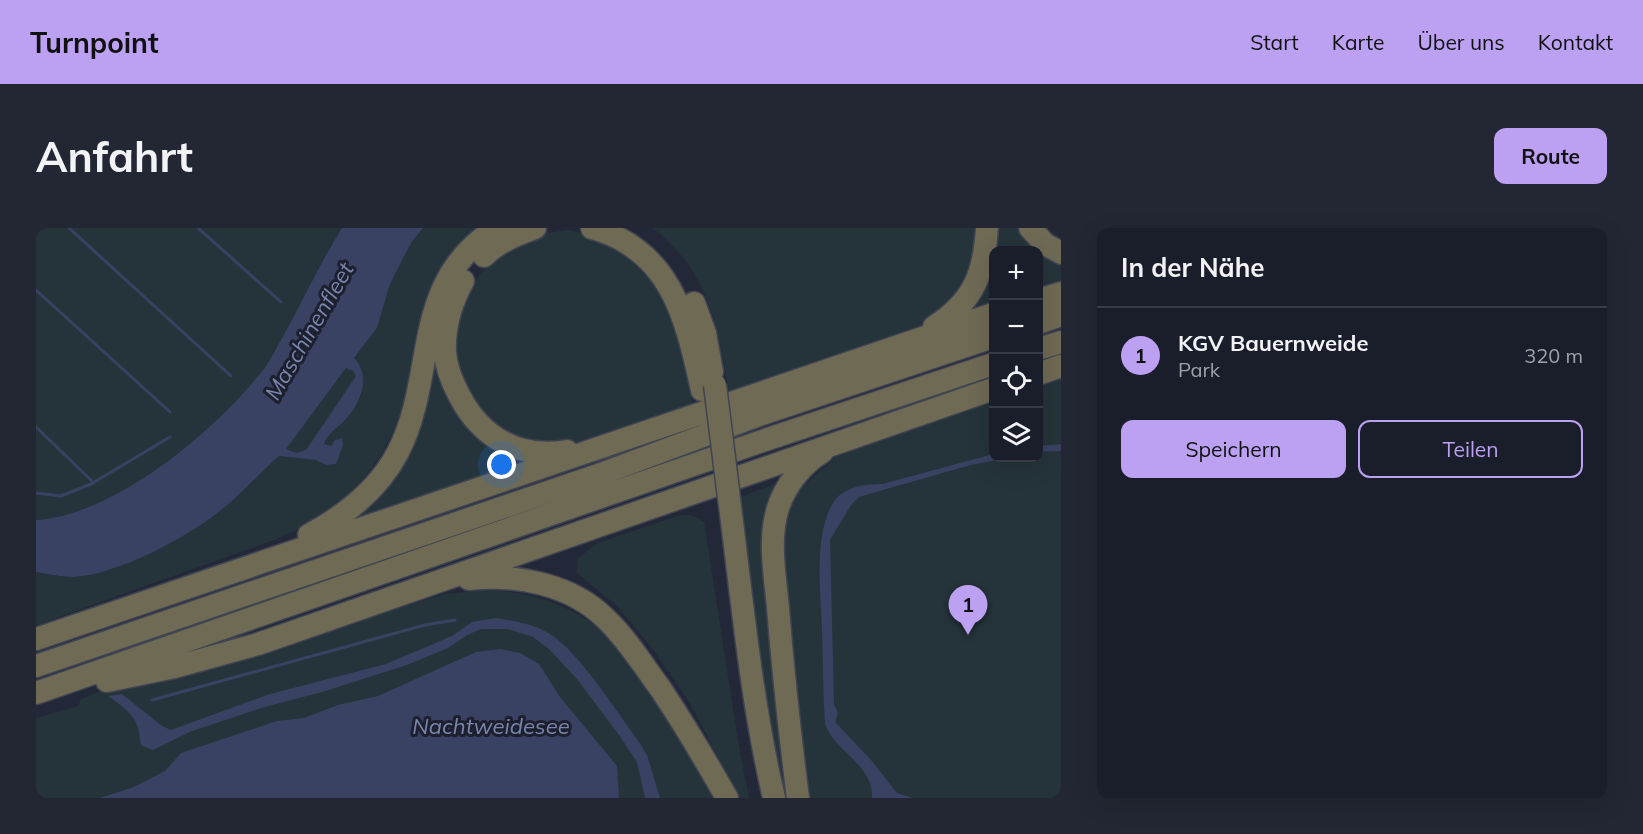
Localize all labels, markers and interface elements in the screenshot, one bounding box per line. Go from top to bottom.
text: Turnpoint [30,25,159,60]
text: Start [1250,29,1299,55]
text: Karte [1332,29,1384,55]
text: Über uns [1417,29,1505,55]
text: Kontakt [1538,29,1613,55]
button: Route [1494,128,1607,184]
text: Anfahrt [36,130,193,183]
map controls [989,246,1043,462]
button: + [989,246,1043,300]
text: In der Nähe [1121,251,1265,284]
water label: Maschinenfleet [258,256,360,405]
button: − [989,300,1043,354]
text: KGV Bauernweide [1178,329,1368,357]
text: 1 [1135,343,1147,368]
text: 320 m [1524,343,1583,368]
button: locate [989,354,1043,408]
text: Park [1178,357,1220,382]
button: layers [989,408,1043,462]
button: Speichern [1121,420,1346,478]
button: Teilen [1358,420,1583,478]
your location [487,450,516,479]
pin: 1 [948,586,988,635]
water label: Nachtweidesee [412,712,570,740]

